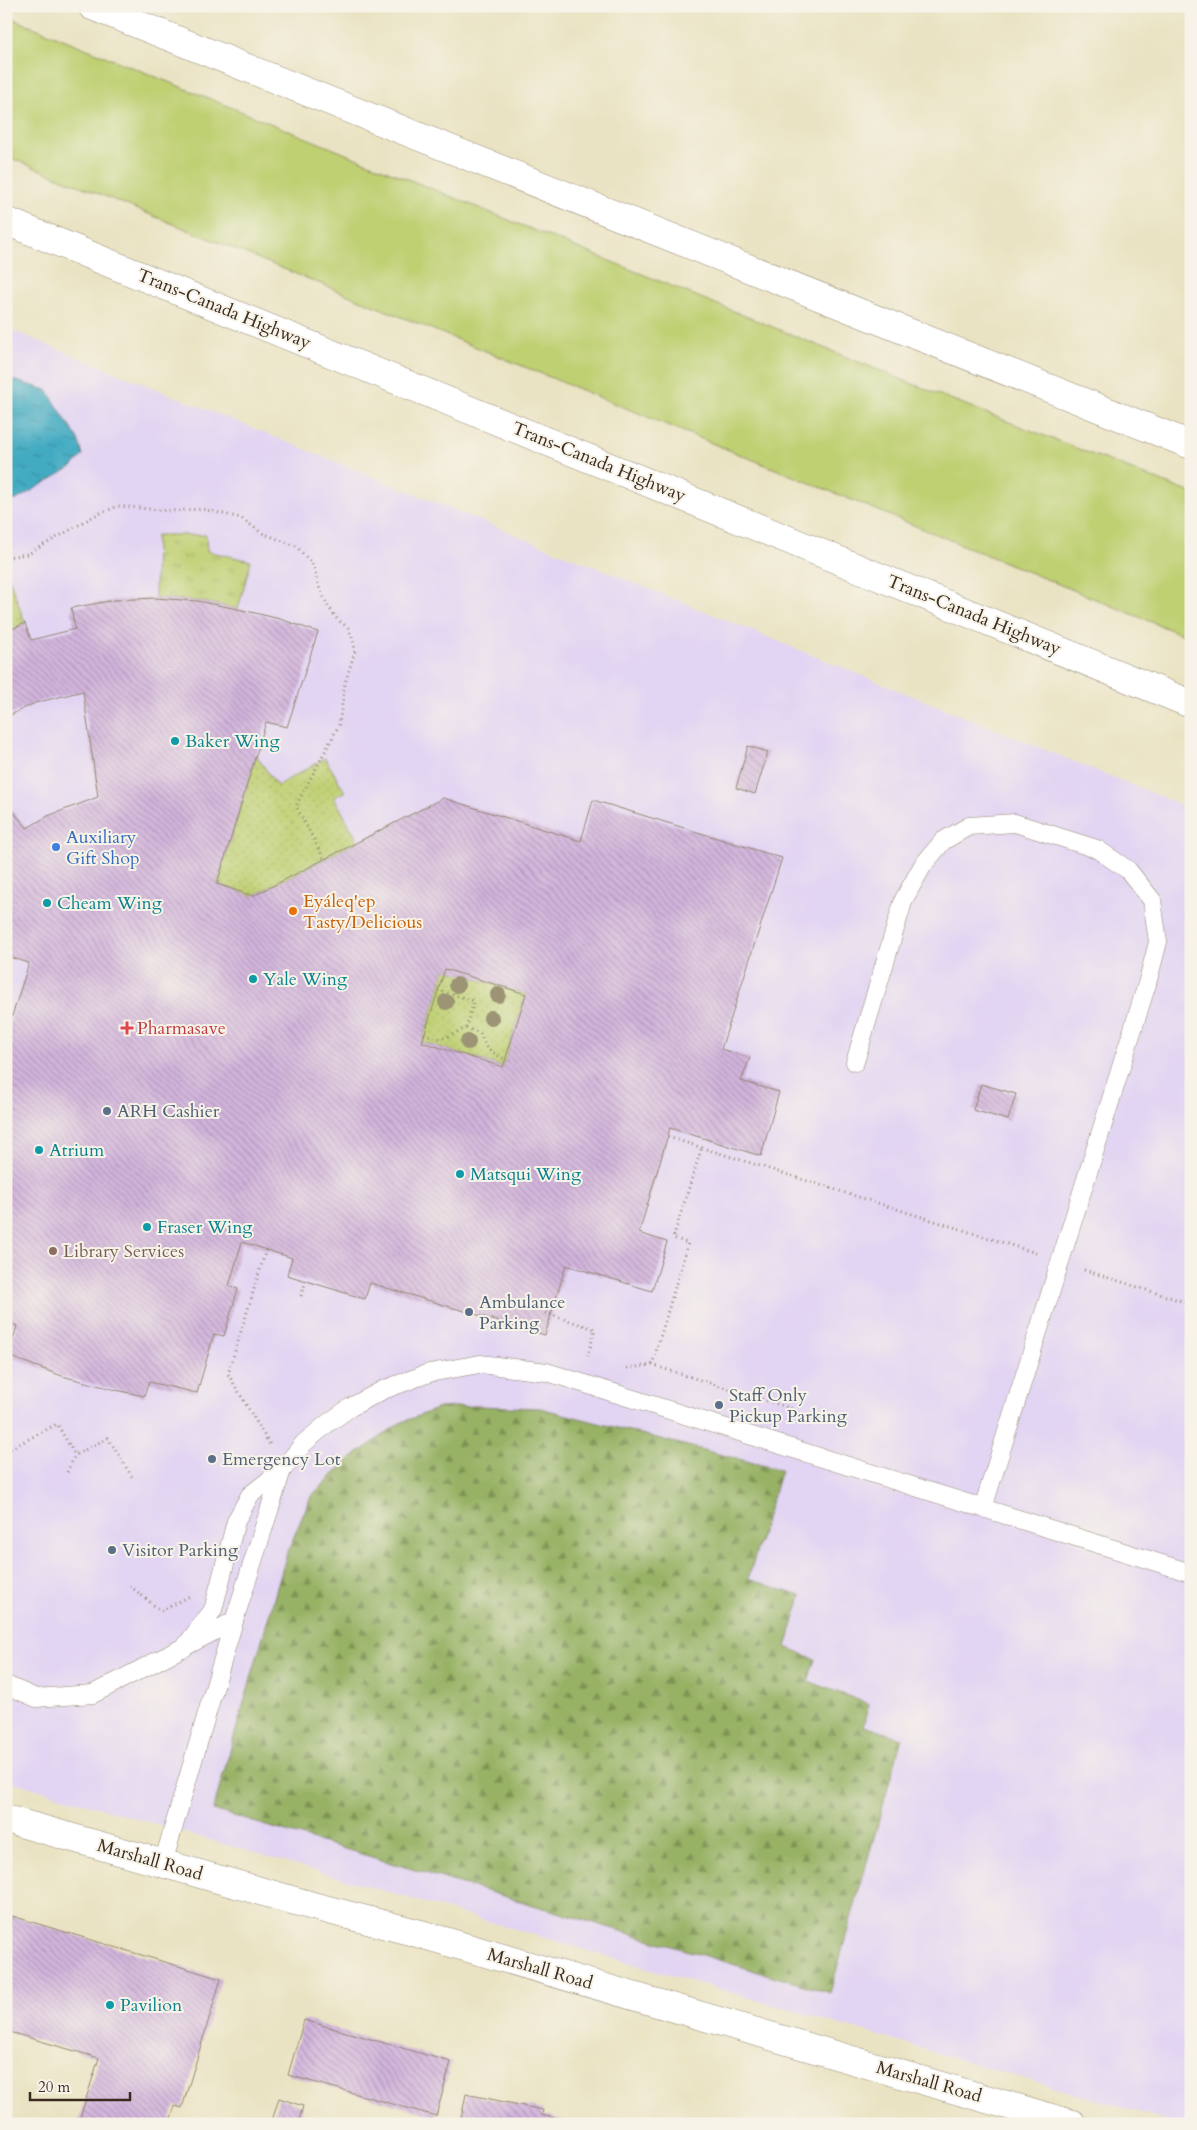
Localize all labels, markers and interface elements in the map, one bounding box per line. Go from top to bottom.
street label: Trans-Canada Highway [133,263,315,355]
street label: Trans-Canada Highway [508,416,690,508]
street label: Trans-Canada Highway [883,569,1065,661]
place label: Baker Wing [185,729,280,754]
marker: Baker Wing [169,735,181,747]
place label: Auxiliary Gift Shop [66,825,140,871]
marker: Auxiliary Gift Shop [50,841,62,853]
place label: Eyáleq'ep Tasty/Delicious [303,889,422,935]
place label: Cheam Wing [57,891,163,916]
marker: Cheam Wing [41,897,53,909]
marker: Eyáleq'ep Tasty/Delicious [287,905,299,917]
place label: Yale Wing [263,967,348,992]
marker: Yale Wing [247,973,259,985]
place label: Pharmasave [137,1016,226,1041]
marker: Pharmasave [121,1022,133,1034]
place label: ARH Cashier [117,1099,220,1124]
marker: ARH Cashier [101,1105,113,1117]
place label: Atrium [49,1138,105,1163]
marker: Atrium [33,1144,45,1156]
place label: Matsqui Wing [470,1162,582,1187]
marker: Matsqui Wing [454,1168,466,1180]
place label: Fraser Wing [157,1215,253,1240]
marker: Fraser Wing [141,1221,153,1233]
place label: Library Services [63,1239,184,1264]
marker: Library Services [47,1245,59,1257]
place label: Ambulance Parking [479,1290,566,1336]
marker: Ambulance Parking [463,1306,475,1318]
place label: Staff Only Pickup Parking [729,1383,848,1429]
marker: Staff Only Pickup Parking [713,1399,725,1411]
place label: Emergency Lot [222,1447,341,1472]
marker: Emergency Lot [206,1453,218,1465]
place label: Visitor Parking [122,1538,239,1563]
marker: Visitor Parking [106,1544,118,1556]
street label: Marshall Road [94,1833,206,1887]
street label: Marshall Road [484,1942,596,1996]
place label: Pavilion [120,1993,183,2018]
marker: Pavilion [104,1999,116,2011]
street label: Marshall Road [873,2055,985,2109]
scale bar [30,2070,130,2102]
text: 20 m [38,2077,70,2097]

